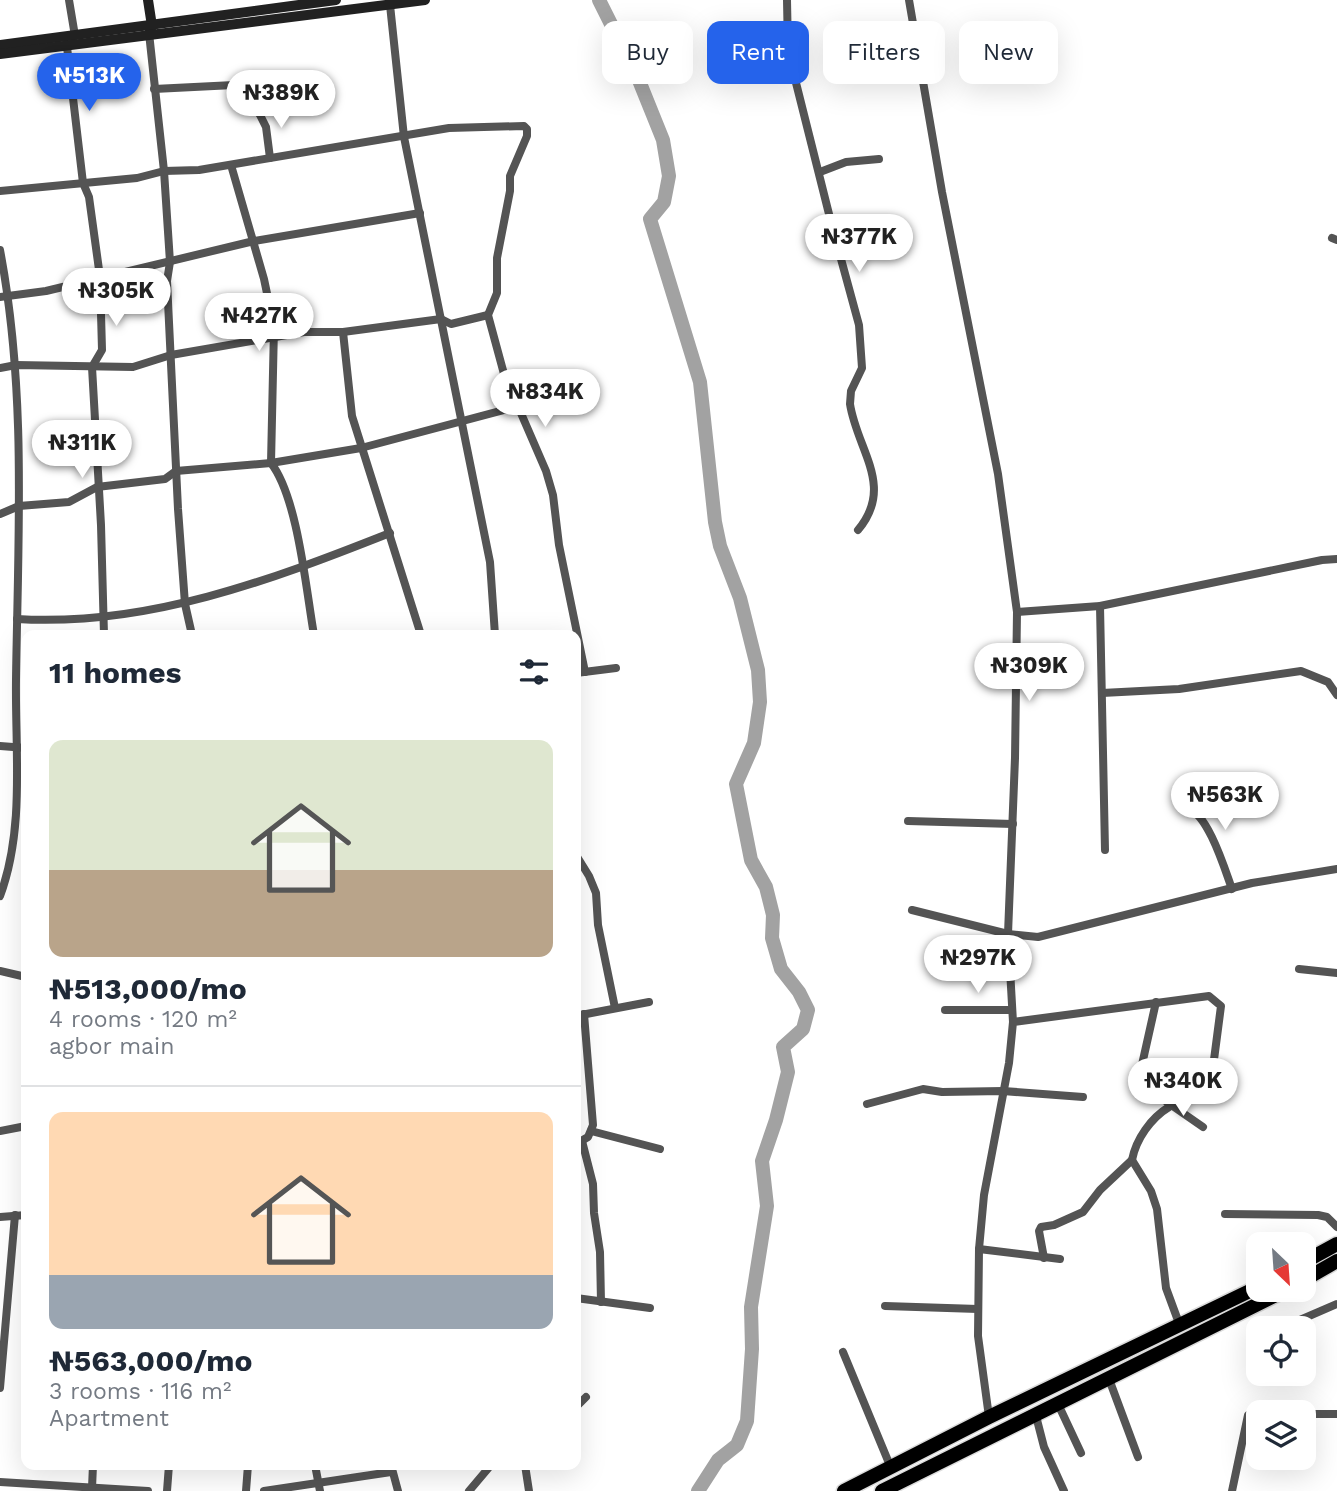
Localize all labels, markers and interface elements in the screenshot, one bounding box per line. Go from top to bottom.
chip: Buy [602,21,693,84]
chip: Rent [707,21,809,84]
chip: Filters [823,21,945,84]
chip: New [959,21,1058,84]
pin: ₦513K [40,54,138,113]
text: ₦513K [53,62,125,89]
pin: ₦389K [232,71,330,130]
text: ₦389K [242,79,320,106]
pin: ₦377K [810,215,908,274]
text: ₦377K [821,223,897,250]
pin: ₦305K [67,268,165,328]
text: ₦305K [78,277,154,304]
pin: ₦427K [210,294,308,353]
text: ₦427K [221,302,297,329]
pin: ₦834K [496,370,594,429]
text: ₦834K [506,378,584,405]
pin: ₦311K [33,420,131,480]
text: ₦311K [48,429,116,456]
pin: ₦309K [980,644,1078,703]
text: ₦309K [990,652,1068,679]
icon: filters [515,653,553,691]
text: 11 homes [49,655,182,690]
pin: ₦563K [1176,772,1274,832]
text: ₦563K [1187,781,1263,808]
icon: home [238,785,364,911]
pin: ₦297K [929,936,1027,995]
text: ₦297K [940,944,1016,971]
text: ₦513,000/mo [49,971,247,1006]
text: 4 rooms · 120 m² [49,1006,237,1033]
text: agbor main [49,1033,174,1060]
pin: ₦340K [1134,1058,1232,1118]
text: ₦340K [1144,1067,1222,1094]
icon: home [238,1157,364,1283]
north arrow [1246,1232,1316,1302]
map controls [1246,1232,1316,1470]
button: locate [1246,1316,1316,1386]
text: ₦563,000/mo [49,1343,252,1378]
text: 3 rooms · 116 m² [49,1378,231,1405]
button: layers [1246,1400,1316,1470]
text: Apartment [49,1405,169,1432]

